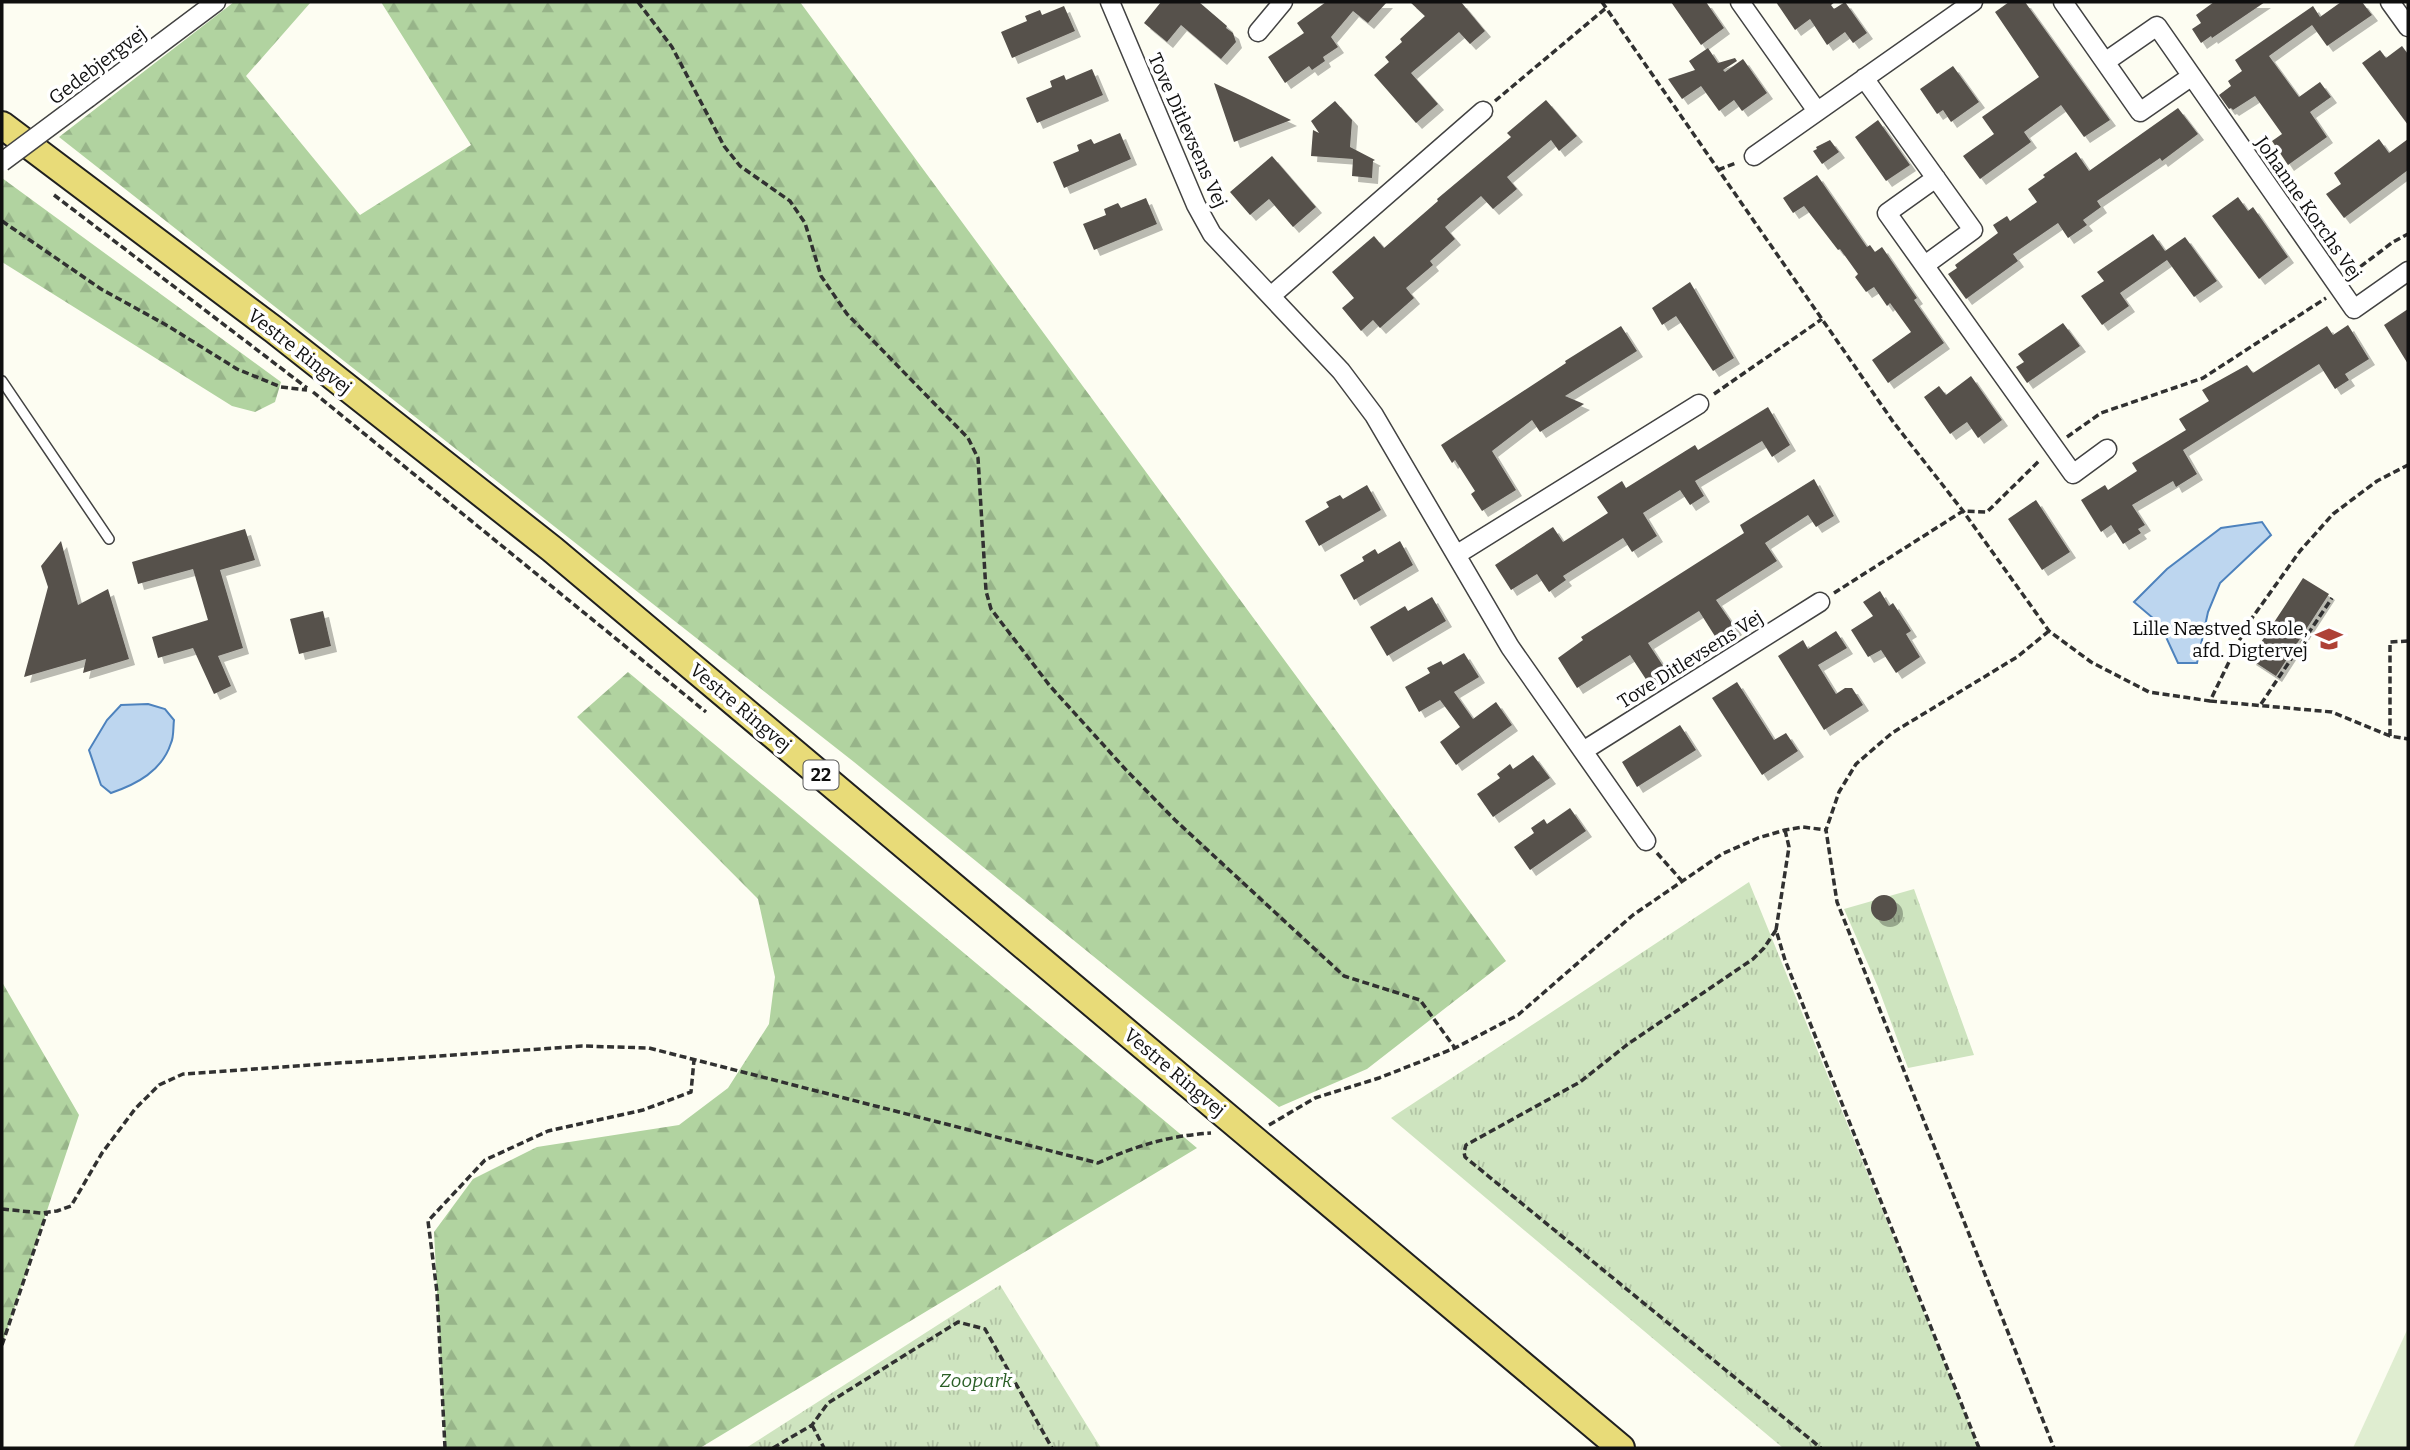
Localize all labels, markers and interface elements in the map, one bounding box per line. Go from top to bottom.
street label: Gedebjergvej [44,21,150,109]
street label: Tove Ditlevsens Vej [1143,49,1232,211]
street label: Johanne Korchs Vej [2250,131,2367,285]
street label: Vestre Ringvej [243,304,356,399]
street label: Tove Ditlevsens Vej [1613,605,1767,713]
place label: Lille Næstved Skole, afd. Digtervej [2132,617,2308,662]
school or university icon: Lille Næstved Skole, afd. Digtervej [2314,624,2344,654]
street label: Vestre Ringvej [685,658,796,757]
road number: 22 [804,760,838,790]
street label: Vestre Ringvej [1119,1023,1230,1122]
park label: Zoopark [940,1369,1013,1392]

